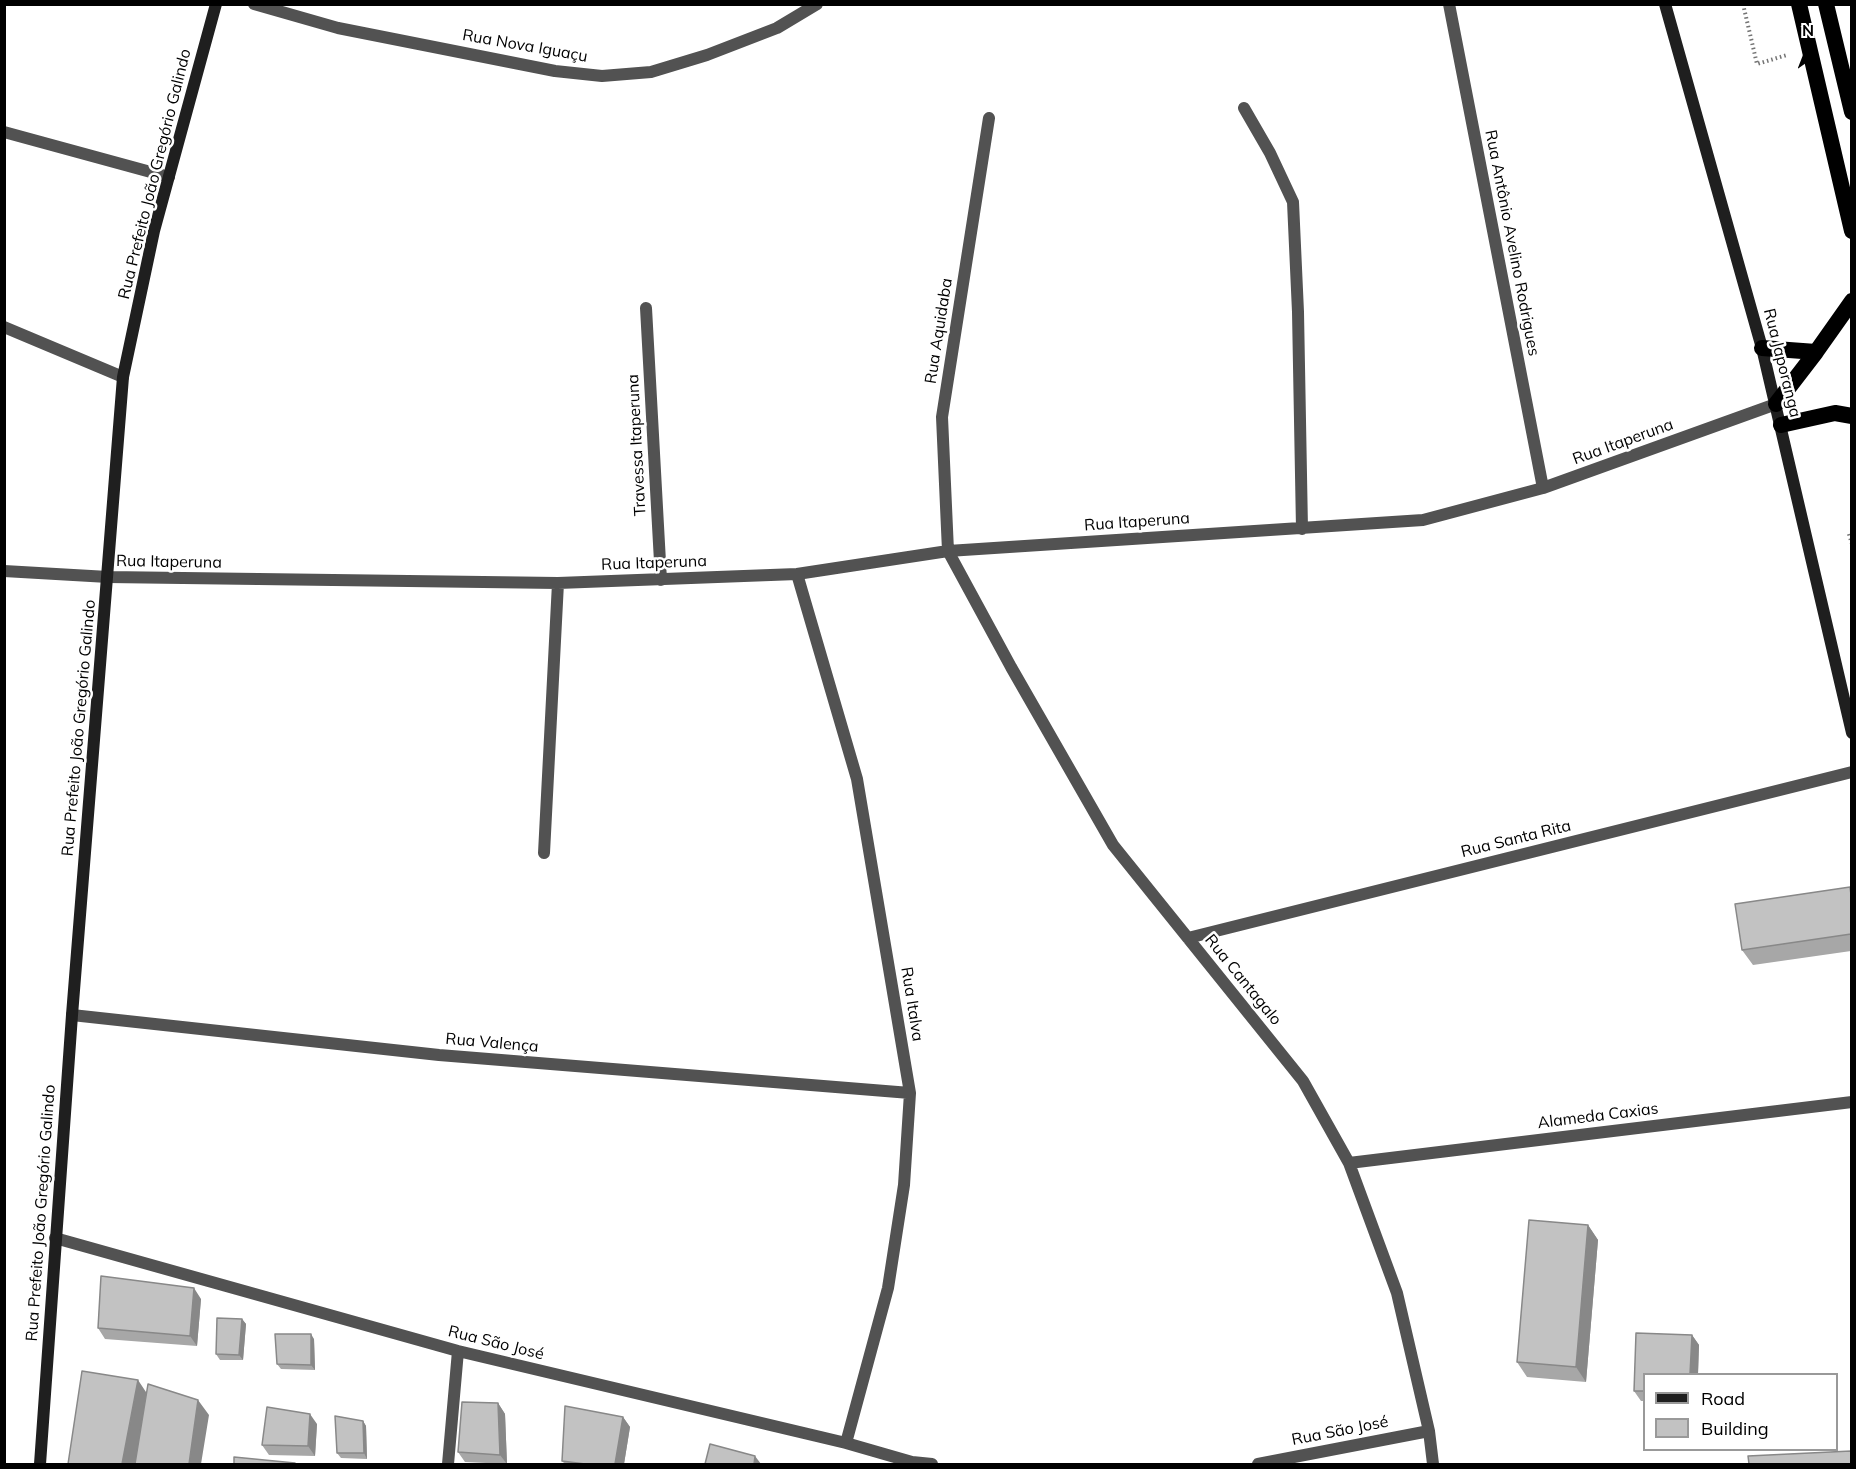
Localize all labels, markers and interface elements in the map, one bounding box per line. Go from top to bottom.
north arrow [1778,18,1838,78]
text: N [1802,20,1814,40]
street label: Rua Nova Iguaçu [461,26,589,66]
street label: Rua Prefeito João Gregório Galindo [115,47,195,301]
street label: Rua Antônio Avelino Rodrigues [1481,128,1543,358]
street label: Rua Aquidaba [921,277,957,385]
street label: Rua Japoranga [1759,307,1805,419]
street label: Travessa Itaperuna [624,374,650,516]
street label: Rua Itaperuna [1570,415,1676,469]
street label: Rua Itaperuna [1084,509,1190,535]
street label: Rua Itaperuna [116,551,222,573]
street label: Rua Itaperuna [601,552,707,574]
street label: Rua Prefeito João Gregório Galindo [58,599,100,857]
street label: Rua Santa Rita [1459,816,1573,862]
street label: Rua Cantagalo [1201,931,1285,1029]
street label: Rua Italva [897,965,927,1043]
street label: Rua Valença [445,1029,539,1057]
street label: Rua Prefeito João Gregório Galindo [22,1084,60,1342]
street label: Alameda Caxias [1537,1099,1659,1133]
street label: Rua São José [446,1322,546,1364]
legend [1643,1373,1838,1451]
text: Road [1701,1387,1745,1410]
street label: Rua São José [1290,1412,1390,1450]
text: Building [1701,1417,1769,1440]

